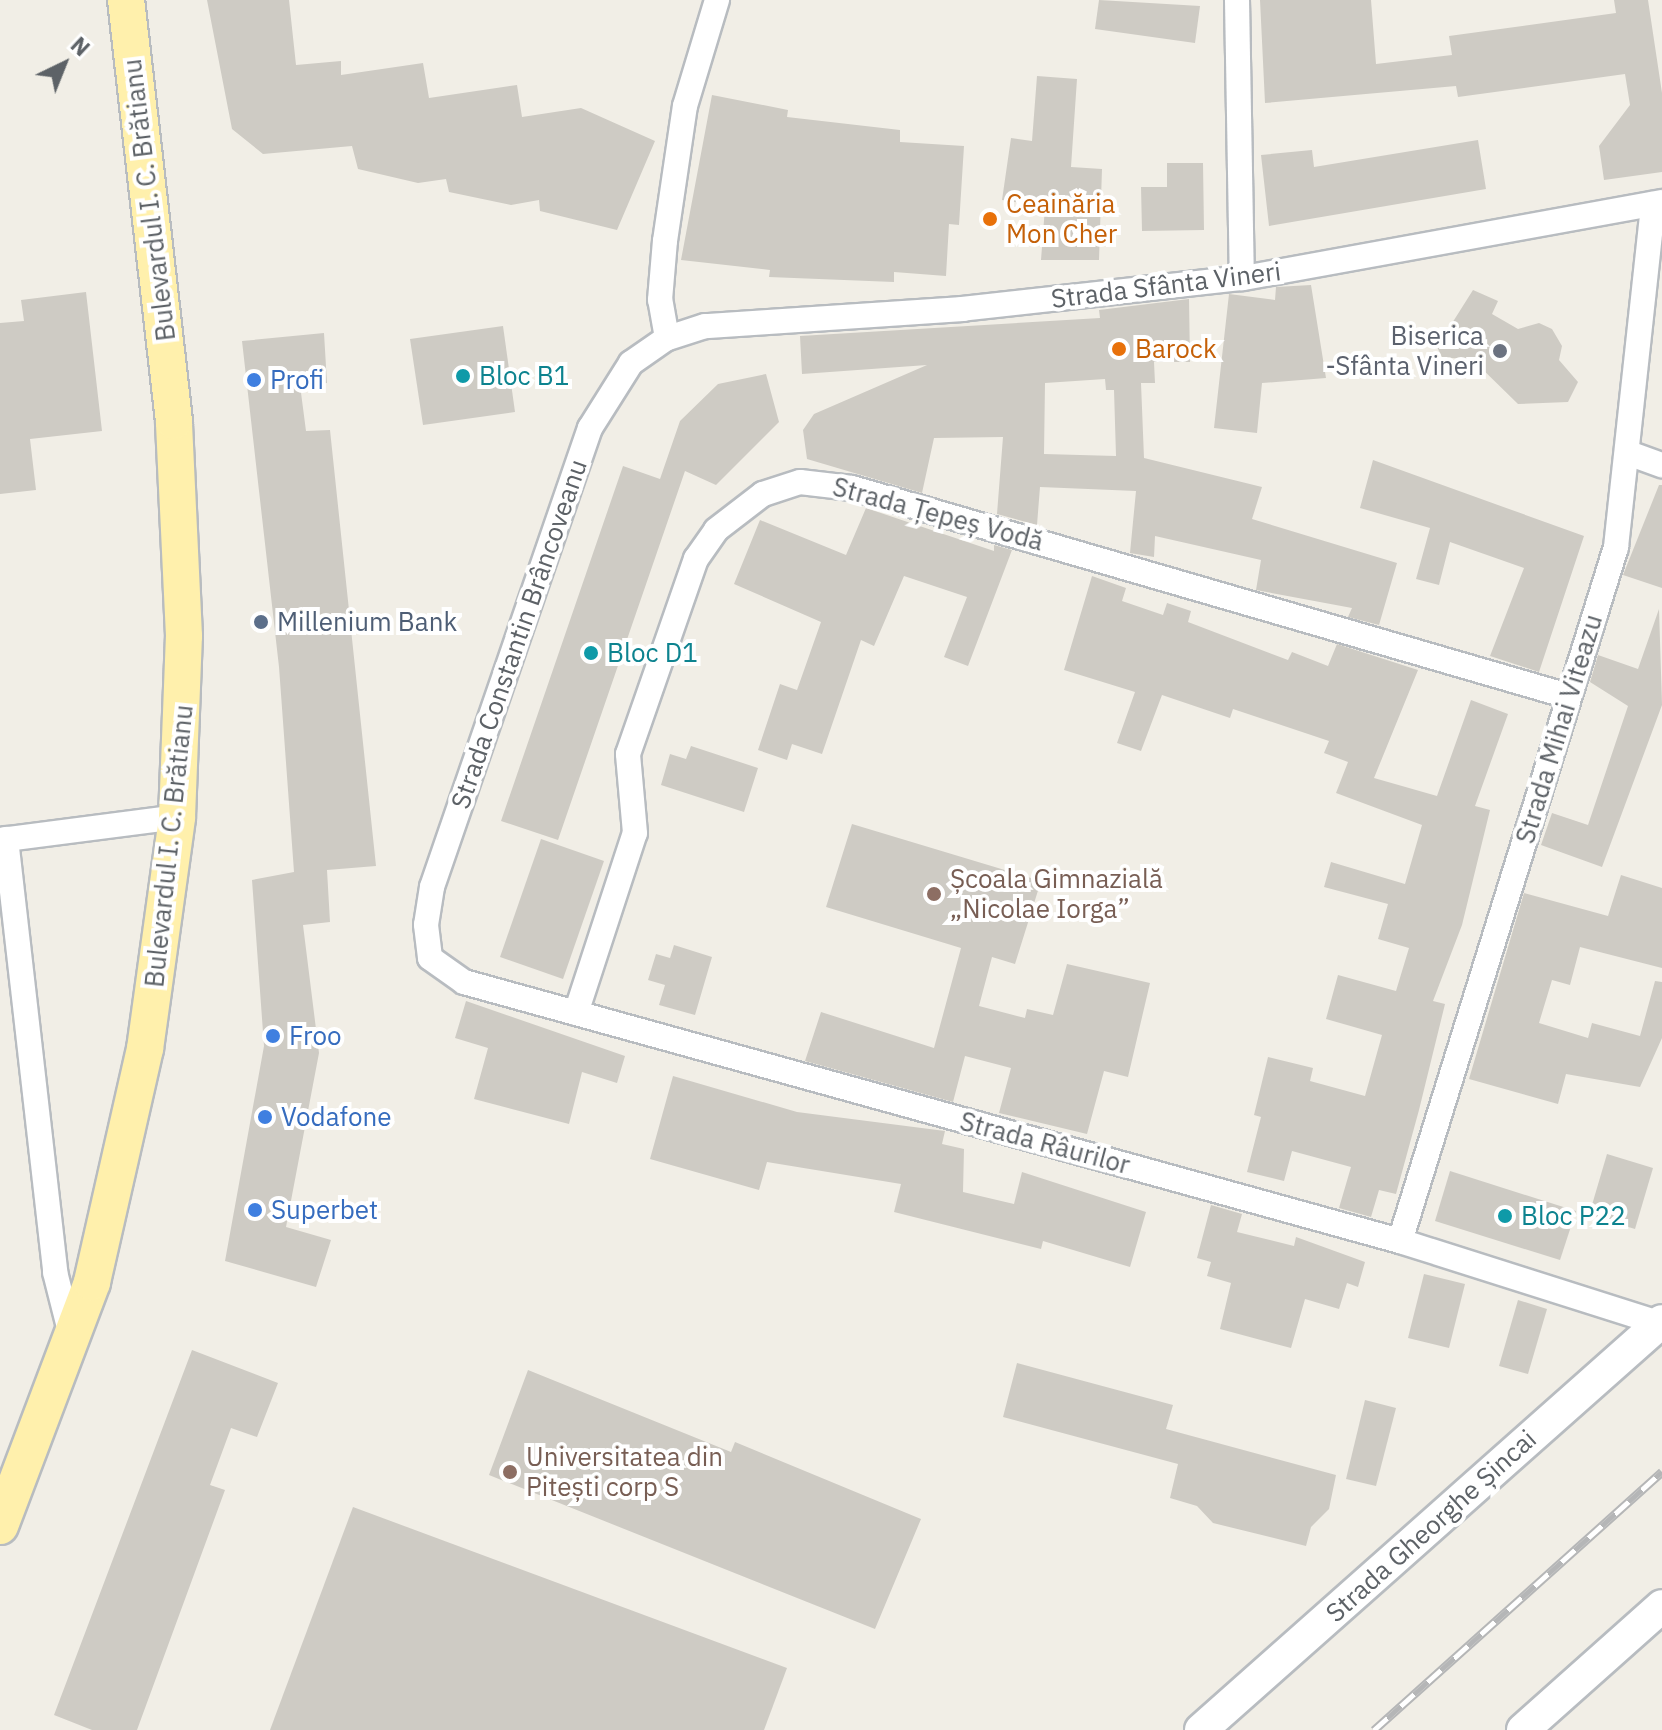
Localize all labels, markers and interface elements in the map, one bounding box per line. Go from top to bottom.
north arrow [24,24,104,104]
text: N [65,30,96,62]
street label: Bulevardul I. C. Brătianu [116,57,182,343]
place label: Ceainăria Mon Cher [1006,188,1117,250]
marker: Ceainăria Mon Cher [981,210,999,228]
street label: Strada Sfânta Vineri [1049,255,1283,315]
place label: Biserica -Sfânta Vineri [1325,320,1484,382]
place label: Barock [1135,333,1217,365]
marker: Barock [1110,340,1128,358]
marker: Biserica -Sfânta Vineri [1491,342,1509,360]
place label: Bloc B1 [479,360,569,392]
place label: Profi [270,364,324,396]
marker: Bloc B1 [454,367,472,385]
marker: Profi [245,371,263,389]
street label: Strada Constantin Brâncoveanu [444,455,594,813]
street label: Strada Țepeș Vodă [829,471,1047,557]
place label: Millenium Bank [277,606,457,638]
street label: Strada Mihai Viteazu [1509,611,1609,847]
marker: Millenium Bank [252,613,270,631]
place label: Bloc D1 [607,637,698,669]
marker: Bloc D1 [582,644,600,662]
street label: Bulevardul I. C. Brătianu [139,703,199,989]
place label: Școala Gimnazială „Nicolae Iorga” [950,863,1163,924]
marker: Școala Gimnazială „Nicolae Iorga” [925,885,943,903]
place label: Froo [289,1020,342,1052]
marker: Froo [264,1027,282,1045]
place label: Vodafone [281,1101,391,1133]
street label: Strada Râurilor [956,1105,1134,1181]
marker: Vodafone [256,1108,274,1126]
place label: Superbet [271,1194,378,1226]
place label: Bloc P22 [1521,1200,1626,1232]
marker: Superbet [246,1201,264,1219]
marker: Bloc P22 [1496,1207,1514,1225]
street label: Strada Gheorghe Șincai [1319,1423,1543,1629]
place label: Universitatea din Pitești corp S [526,1441,723,1502]
marker: Universitatea din Pitești corp S [501,1463,519,1481]

